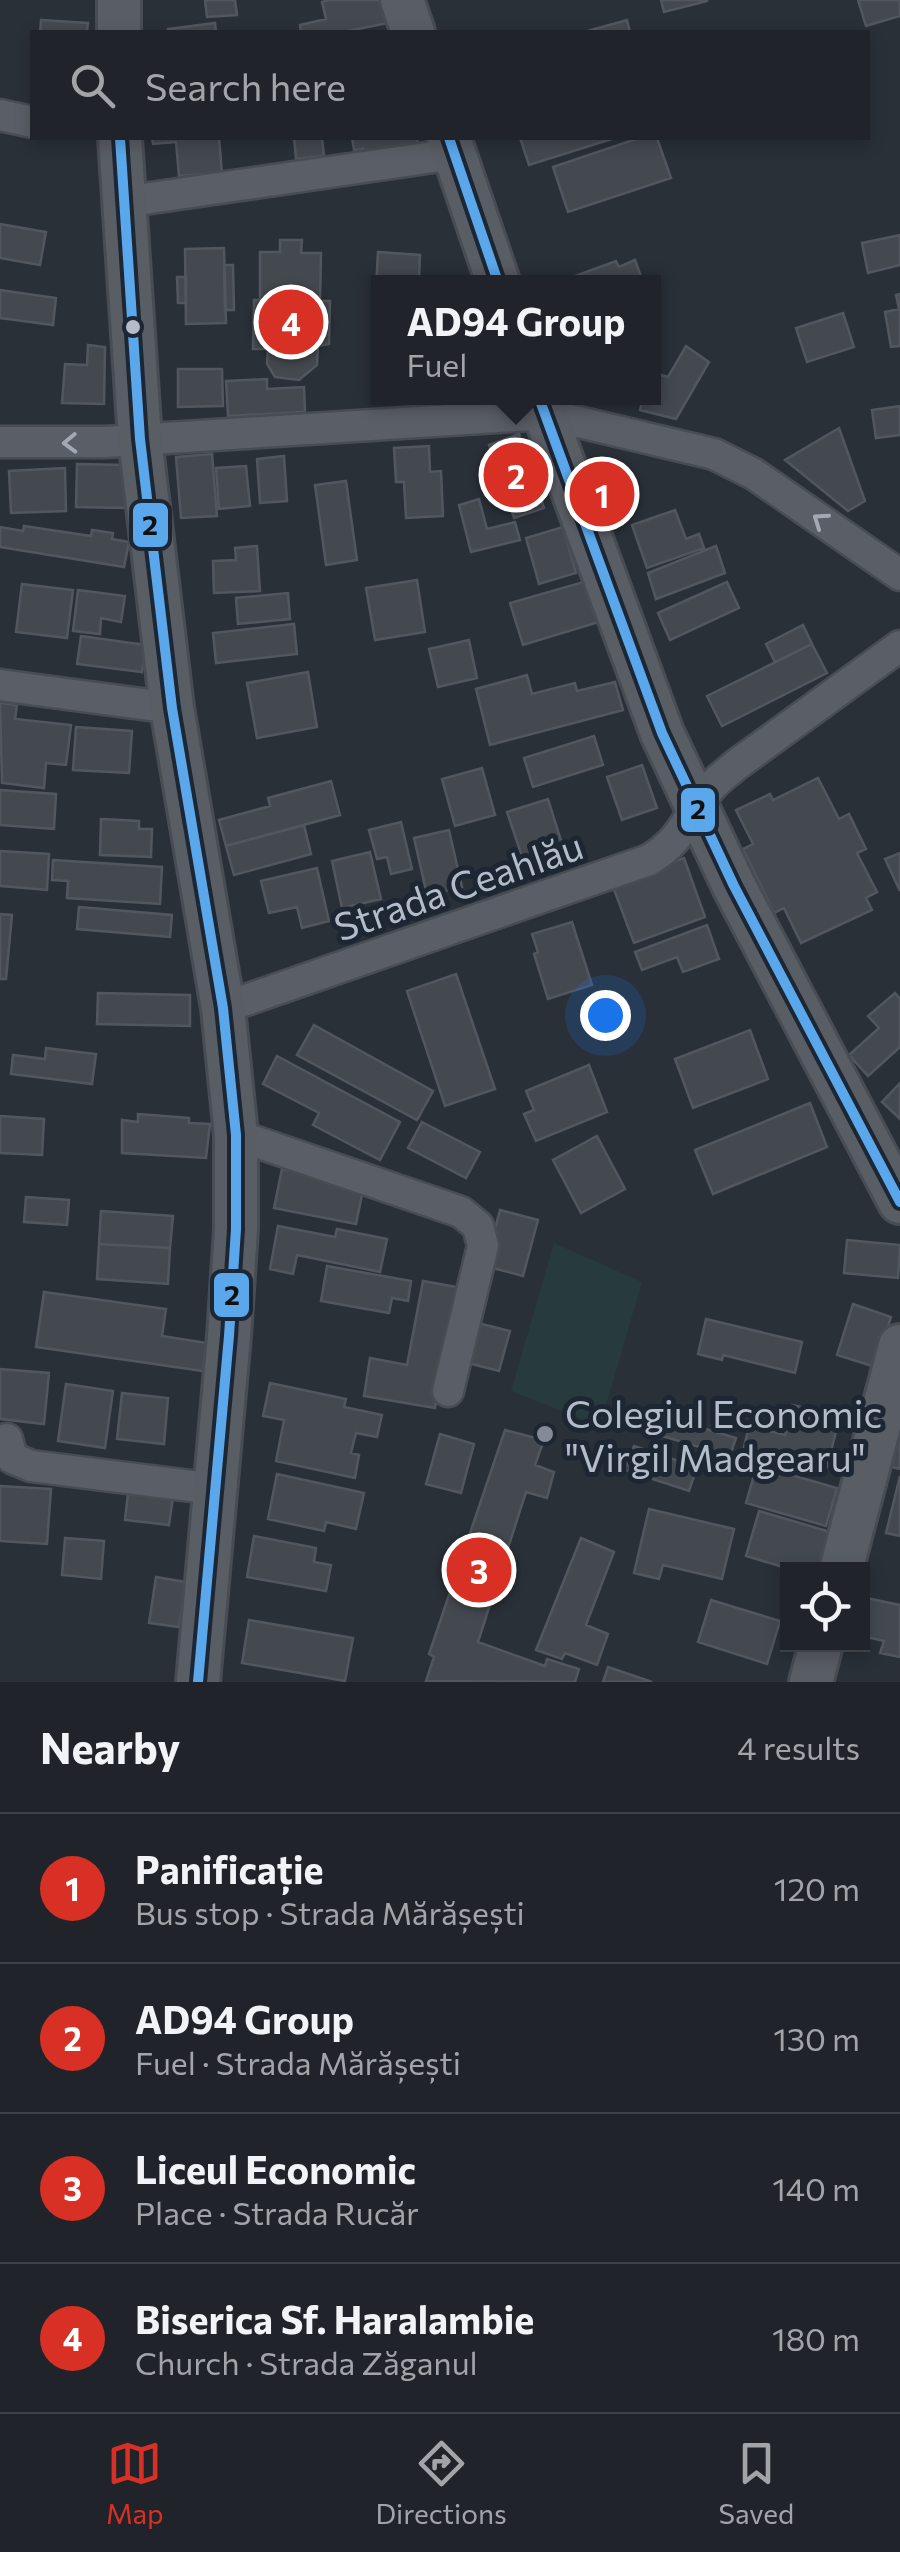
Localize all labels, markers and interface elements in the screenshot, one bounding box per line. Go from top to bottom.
search box [30,30,870,140]
icon: search [65,58,120,113]
text: Search here [145,62,346,109]
popup [371,275,661,405]
pin: 4 [258,284,324,360]
text: AD94 Group [407,297,625,344]
unlabelled marker [123,317,143,337]
text: Fuel [407,344,467,384]
one-way arrow [62,432,78,453]
pin: 2 [484,438,548,512]
pin: 1 [570,456,634,532]
line badge: 2 [131,501,170,549]
text: 2 [142,507,158,541]
one-way arrow [813,514,831,532]
line badge: 2 [679,786,717,834]
text: 2 [690,791,706,825]
street label: Strada Ceahlău [328,821,588,949]
your location [580,990,631,1041]
line badge: 2 [212,1271,251,1319]
text: 2 [224,1277,240,1311]
place label: Colegiul Economic "Virgil Madgearu" [565,1389,882,1480]
marker: Colegiul Economic "Virgil Madgearu" [534,1423,556,1445]
pin: 3 [446,1532,512,1608]
map controls [780,1562,870,1652]
button: locate [780,1562,870,1652]
text: Nearby [40,1721,180,1773]
text: 4 results [737,1727,860,1767]
text: Panificație [135,1845,323,1892]
text: 1 [65,1868,80,1908]
text: 120 m [774,1868,860,1908]
text: Bus stop · Strada Mărășești [135,1892,525,1932]
text: AD94 Group [135,1995,354,2042]
text: 2 [63,2018,82,2058]
text: 130 m [773,2018,860,2058]
text: Fuel · Strada Mărășești [135,2042,461,2082]
text: Liceul Economic [135,2145,416,2192]
text: 3 [63,2168,82,2208]
text: 140 m [772,2168,860,2208]
text: Place · Strada Rucăr [135,2192,419,2232]
text: Biserica Sf. Haralambie [135,2295,534,2342]
text: 4 [63,2318,82,2358]
text: 180 m [772,2318,860,2358]
text: Church · Strada Zăganul [135,2342,478,2382]
tab: Map [106,2436,164,2530]
tab: Directions [375,2436,507,2530]
tab: Saved [719,2436,794,2530]

